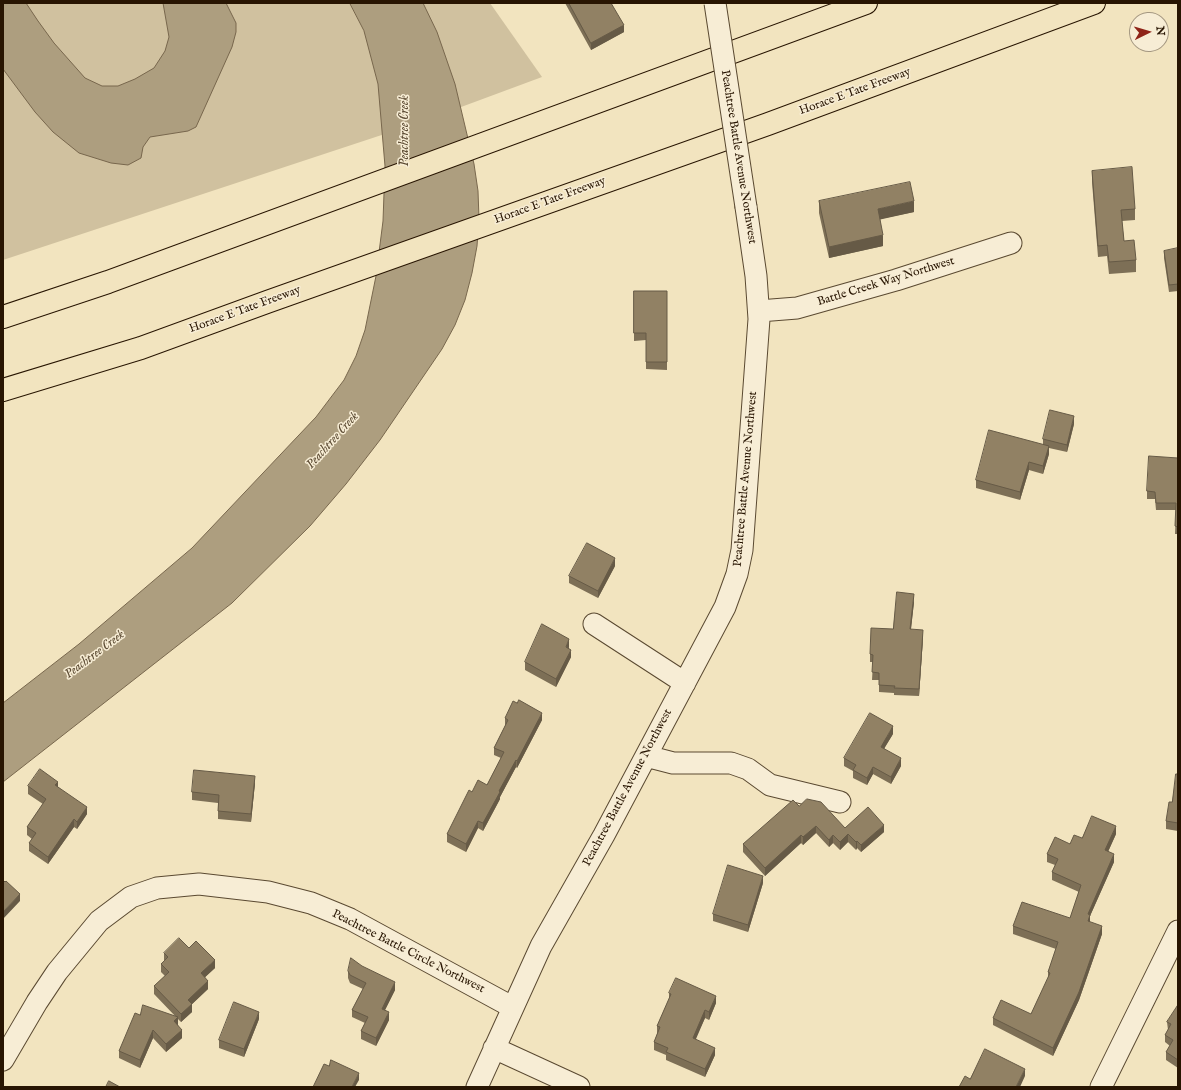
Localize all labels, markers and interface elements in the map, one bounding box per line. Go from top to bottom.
north arrow [1129,12,1169,52]
text: N [1153,26,1167,36]
street label: Horace E Tate Freeway [797,65,913,119]
street label: Peachtree Battle Avenue Northwest [717,69,759,245]
water label: Peachtree Creek [397,95,413,167]
street label: Horace E Tate Freeway [492,174,608,228]
street label: Battle Creek Way Northwest [816,254,956,310]
street label: Horace E Tate Freeway [187,283,303,337]
street label: Peachtree Battle Avenue Northwest [731,391,761,567]
water label: Peachtree Creek [303,409,363,473]
water label: Peachtree Creek [62,627,128,683]
street label: Peachtree Battle Avenue Northwest [580,707,676,869]
street label: Peachtree Battle Circle Northwest [329,907,487,997]

